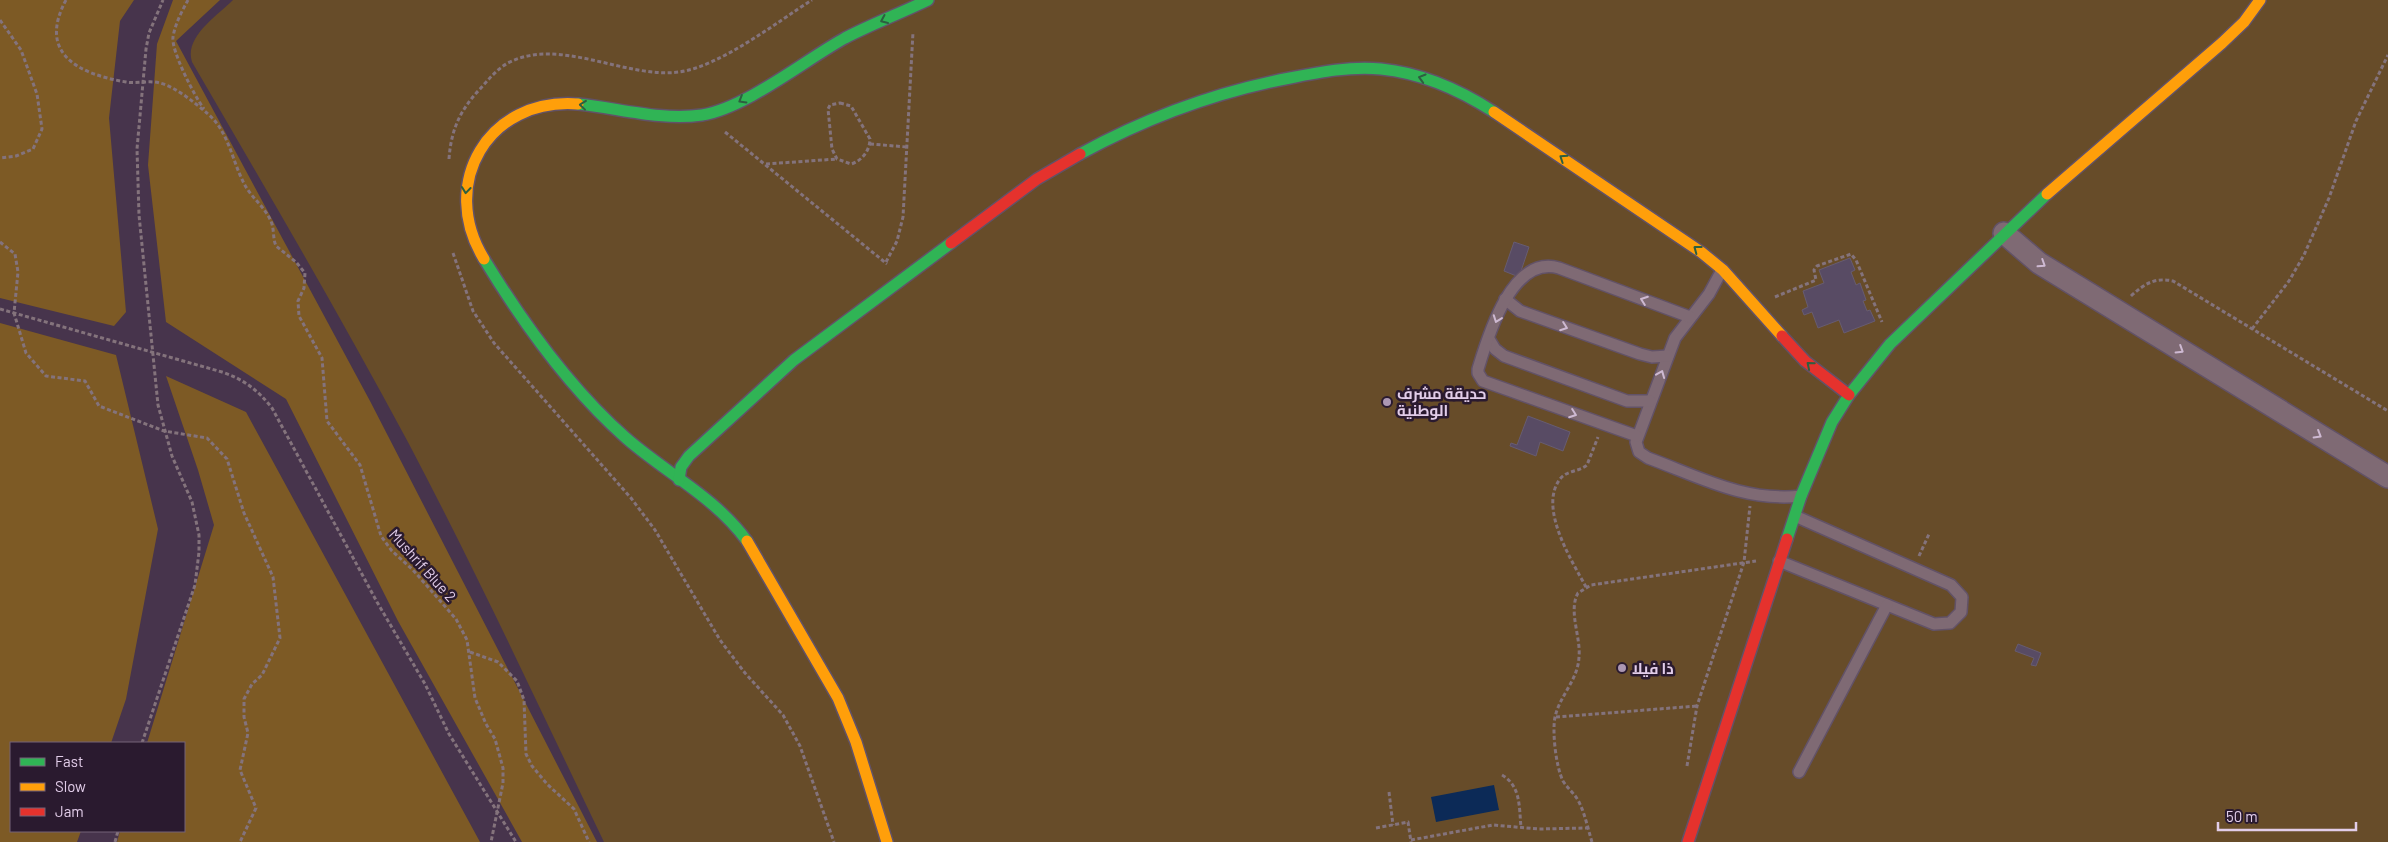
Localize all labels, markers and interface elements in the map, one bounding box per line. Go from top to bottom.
one-way arrow [880,13,889,24]
one-way arrow [1419,73,1427,83]
one-way arrow [739,93,748,103]
one-way arrow [579,100,587,111]
one-way arrow [1559,155,1569,164]
one-way arrow [461,186,472,194]
one-way arrow [1694,247,1703,255]
one-way arrow [2036,258,2045,268]
one-way arrow [1641,296,1649,306]
one-way arrow [1493,314,1503,323]
one-way arrow [1559,321,1568,331]
one-way arrow [2174,344,2183,353]
one-way arrow [1807,363,1816,371]
one-way arrow [1655,371,1665,379]
place label: حديقة مشرف الوطنية [1397,384,1486,420]
marker: حديقة مشرف الوطنية [1381,396,1393,408]
one-way arrow [1568,408,1576,418]
one-way arrow [2313,429,2322,439]
street label: Mushrif Blue 2 [386,525,460,605]
place label: ذا فيلا [1632,659,1674,677]
marker: ذا فيلا [1616,662,1628,674]
legend [10,742,185,832]
text: Fast [55,752,83,770]
text: Slow [55,777,86,795]
scale bar [2218,800,2356,832]
text: Jam [55,802,84,820]
text: 50 m [2226,807,2258,825]

